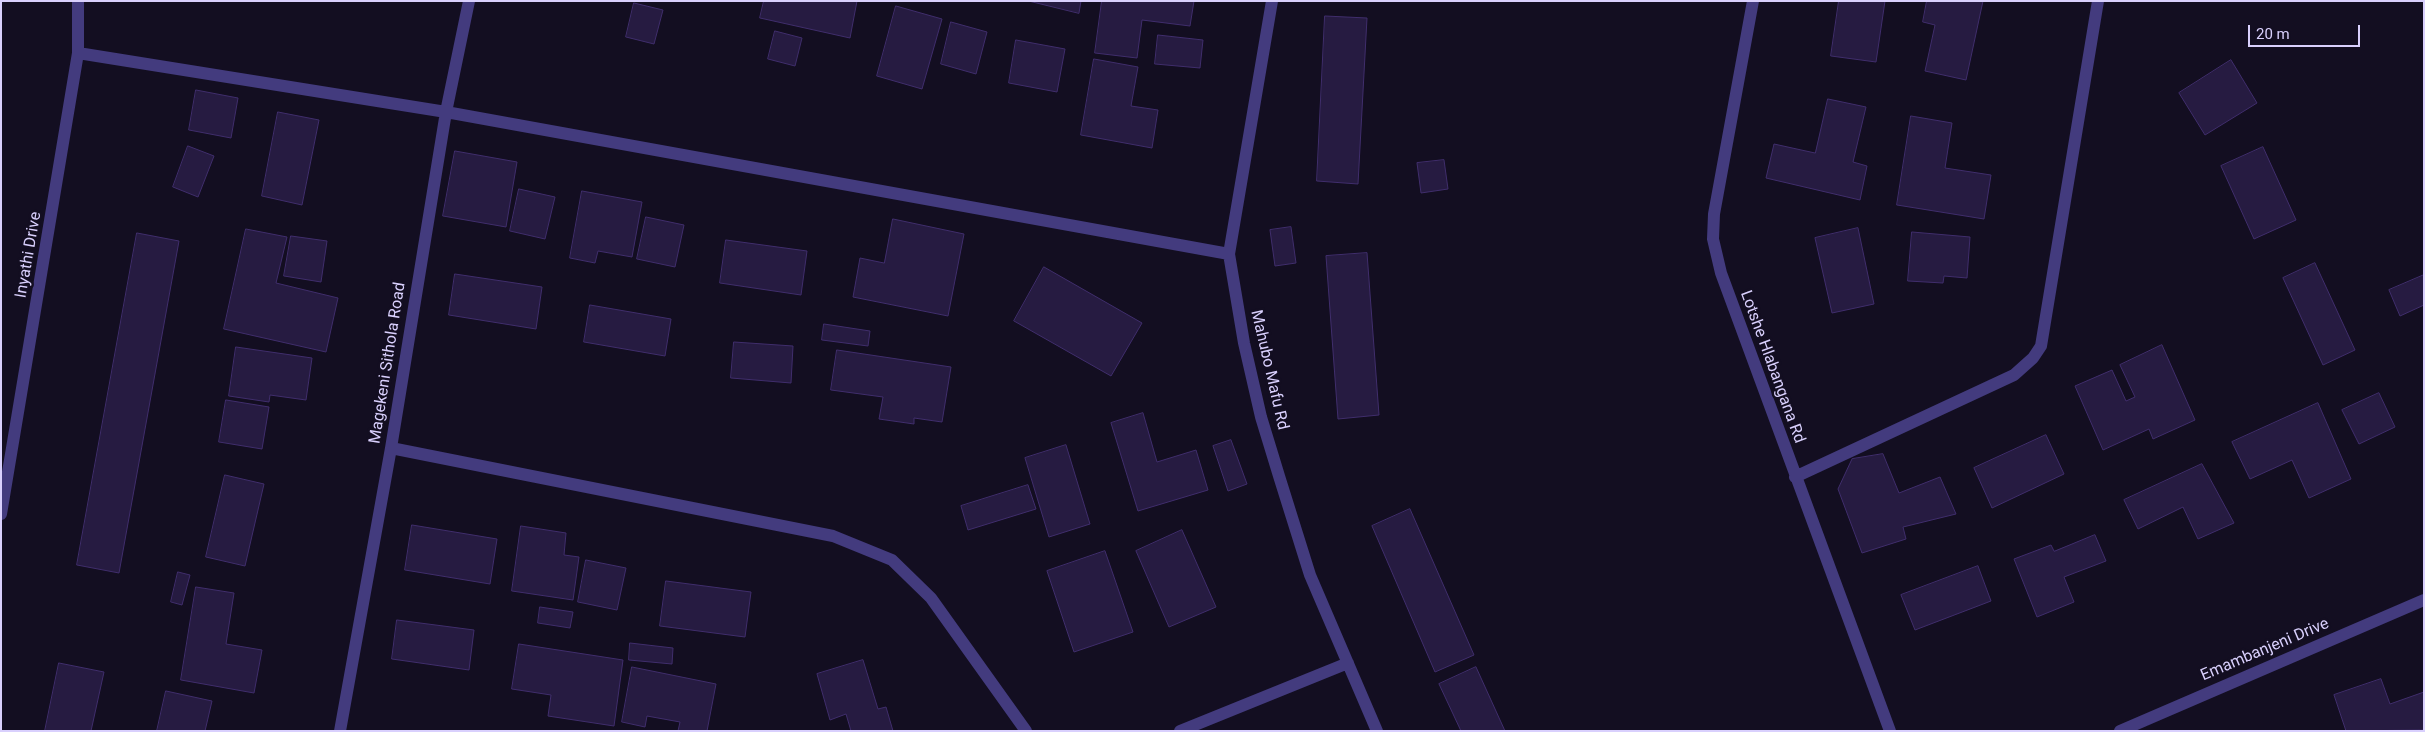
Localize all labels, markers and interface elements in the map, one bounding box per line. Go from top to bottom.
scale bar [2250,15,2362,47]
text: 20 m [2256,25,2290,43]
street label: Inyathi Drive [12,210,46,300]
street label: Magekeni Sithola Road [366,281,410,445]
street label: Lotshe Hlabangana Rd [1735,288,1809,446]
street label: Mahubo Mafu Rd [1246,308,1292,432]
street label: Emambanjeni Drive [2198,614,2332,686]

